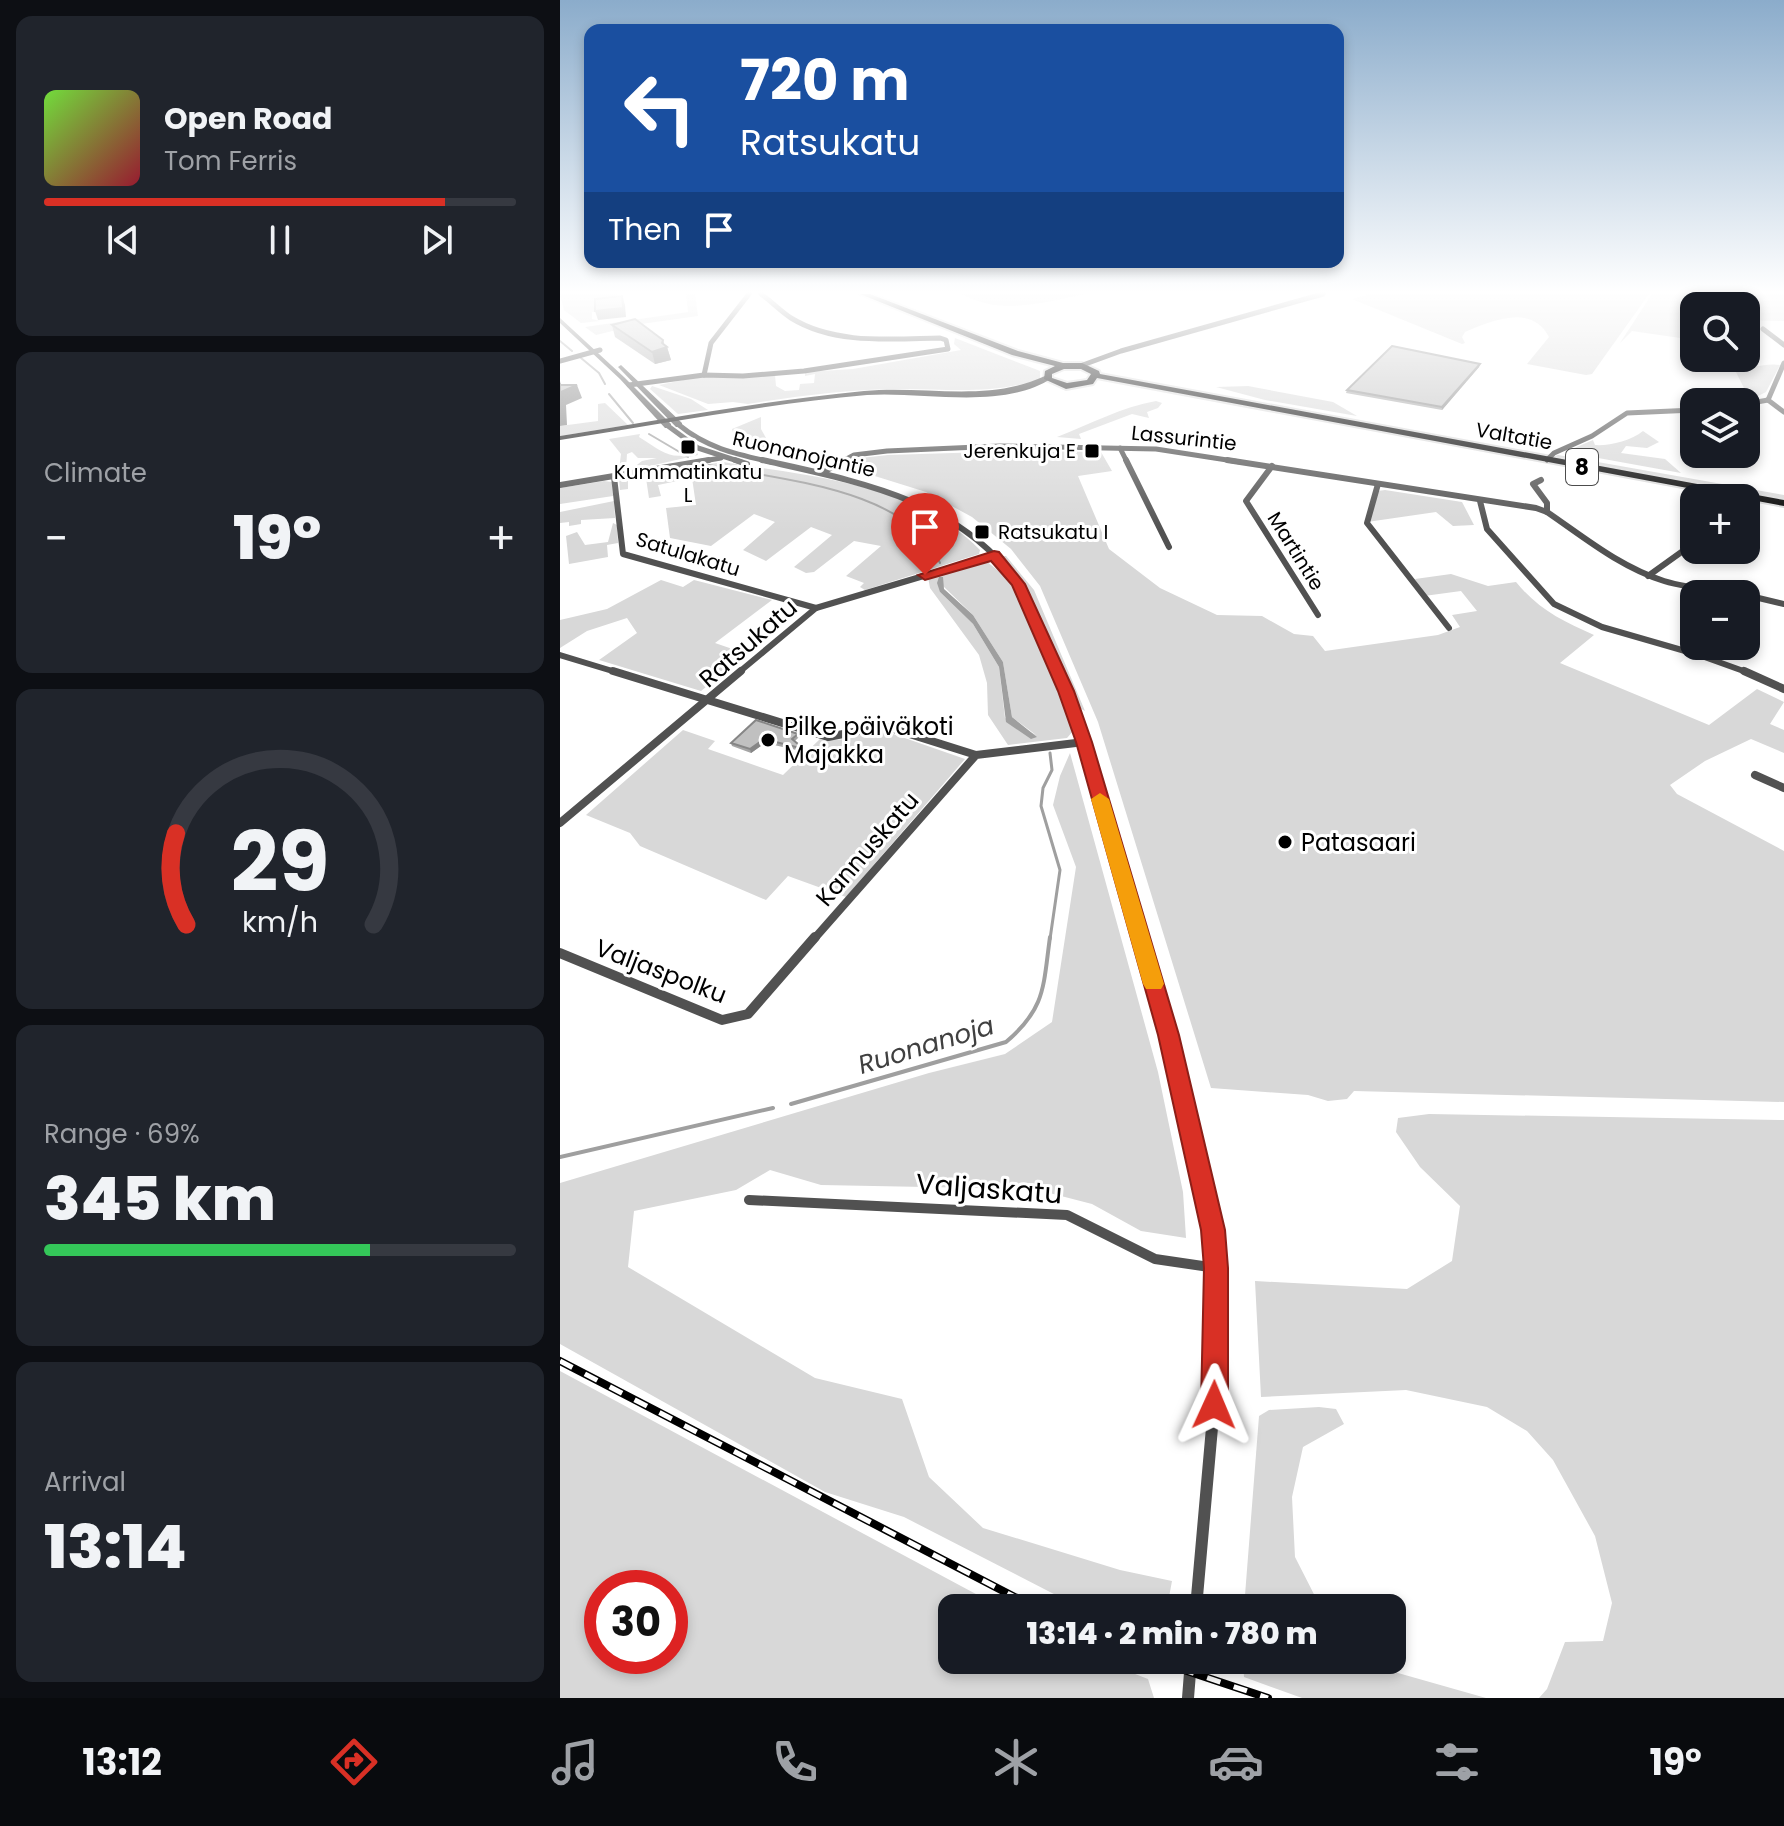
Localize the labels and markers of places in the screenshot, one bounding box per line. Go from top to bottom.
place label: Jerenkuja E [963,437,1076,465]
marker: Kummatinkatu L [679,438,697,456]
marker: Jerenkuja E [1083,442,1101,460]
place label: Kummatinkatu L [614,458,762,509]
pin [891,493,959,575]
place label: Ratsukatu I [998,518,1108,546]
marker: Ratsukatu I [973,523,991,541]
place label: Pilke päiväkoti Majakka [784,710,954,771]
marker: Pilke päiväkoti Majakka [759,731,777,749]
place label: Patasaari [1301,826,1416,859]
marker: Patasaari [1276,833,1294,851]

